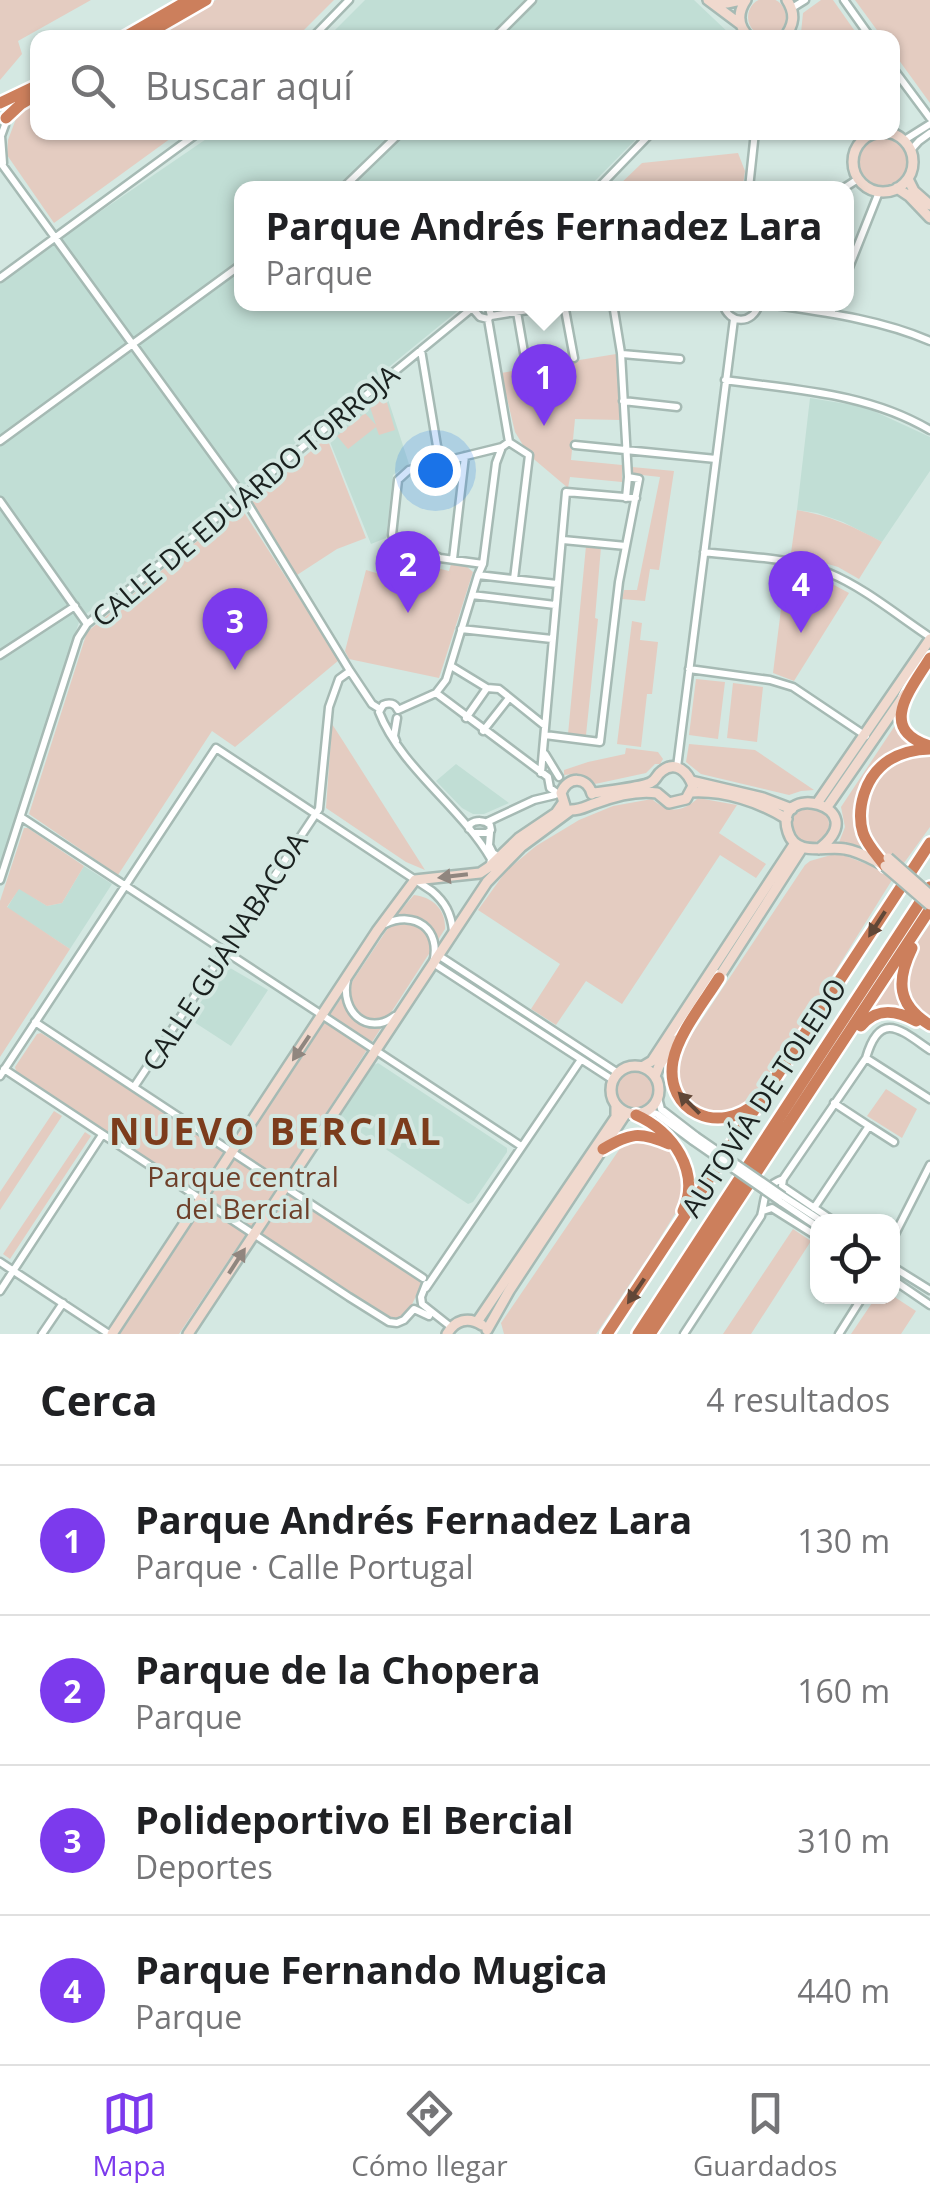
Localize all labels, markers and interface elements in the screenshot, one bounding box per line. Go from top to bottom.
search box [30,30,900,140]
icon: search [65,58,120,113]
text: Buscar aquí [145,59,353,111]
popup [234,181,854,311]
text: Parque Andrés Fernadez Lara [265,199,823,251]
text: Parque [265,251,373,294]
pin: 1 [512,344,576,426]
street label: CALLE DE EDUARDO TORROJA [83,355,407,635]
your location [410,445,461,496]
pin: 2 [376,530,440,613]
pin: 4 [768,550,834,633]
pin: 3 [202,588,268,670]
street label: CALLE GUANABACOA [132,824,316,1078]
one-way arrow [436,868,468,884]
one-way arrow [868,911,886,938]
street label: AUTOVÍA DE TOLEDO [672,970,854,1224]
one-way arrow [293,1034,311,1062]
one-way arrow [678,1092,701,1116]
district label: NUEVO BERCIAL [109,1104,443,1156]
park label: Parque central del Bercial [147,1157,339,1227]
map controls [810,1214,900,1304]
button: locate [810,1214,900,1304]
one-way arrow [227,1247,245,1274]
one-way arrow [627,1278,646,1305]
text: Cerca [40,1371,158,1428]
text: 4 resultados [706,1378,890,1421]
text: Parque Andrés Fernadez Lara [135,1493,692,1545]
text: 1 [63,1519,82,1562]
text: 130 m [797,1519,890,1562]
text: Parque · Calle Portugal [135,1545,474,1588]
text: Parque de la Chopera [135,1643,541,1695]
text: 2 [63,1669,82,1712]
text: 160 m [797,1669,890,1712]
text: Parque [135,1695,242,1738]
text: Polideportivo El Bercial [135,1793,574,1845]
text: 3 [63,1819,82,1862]
text: 310 m [797,1819,890,1862]
text: Deportes [135,1845,273,1888]
text: Parque Fernando Mugica [135,1943,608,1995]
text: 4 [63,1969,82,2012]
text: 440 m [797,1969,890,2012]
text: Parque [135,1995,242,2038]
tab: Mapa [93,2086,166,2184]
tab: Cómo llegar [351,2086,508,2184]
tab: Guardados [693,2086,837,2184]

